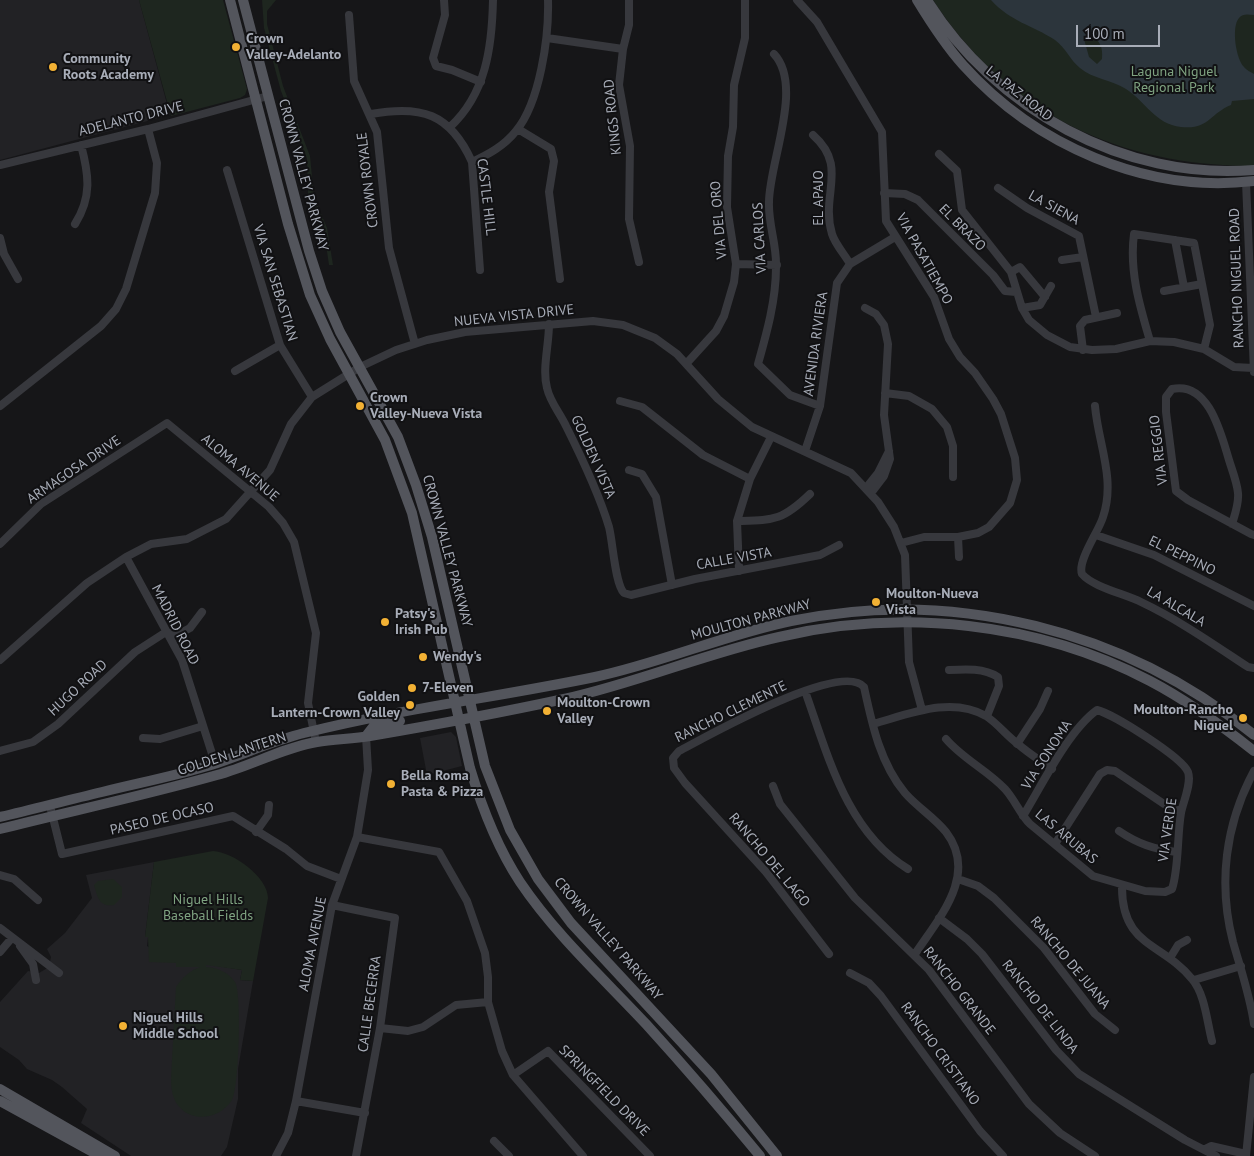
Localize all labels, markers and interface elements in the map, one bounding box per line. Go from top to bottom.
scale bar [1079,15,1163,47]
text: 100 m [1084,24,1125,43]
place label: Crown Valley-Adelanto [246,31,341,64]
marker: Crown Valley-Adelanto [230,41,242,53]
place label: Community Roots Academy [63,51,154,84]
marker: Community Roots Academy [47,61,59,73]
street label: LA PAZ ROAD [982,63,1056,125]
park label: Laguna Niguel Regional Park [1131,64,1217,96]
street label: KINGS ROAD [601,78,625,156]
street label: CROWN VALLEY PARKWAY [275,97,331,253]
street label: ADELANTO DRIVE [77,98,185,140]
street label: CROWN ROYALE [354,131,382,229]
street label: CASTLE HILL [473,158,499,236]
street label: EL APAJO [811,170,827,226]
street label: VIA DEL ORO [707,180,731,260]
street label: LA SIENA [1025,187,1083,229]
street label: EL BRAZO [935,201,989,255]
street label: VIA CARLOS [750,202,770,274]
street label: RANCHO NIGUEL ROAD [1226,208,1248,348]
street label: VIA PASATIEMPO [892,211,956,307]
street label: VIA SAN SEBASTIAN [249,223,301,343]
street label: AVENIDA RIVIERA [800,291,832,397]
street label: NUEVA VISTA DRIVE [453,301,575,331]
place label: Crown Valley-Nueva Vista [370,390,482,422]
marker: Crown Valley-Nueva Vista [354,400,366,412]
street label: GOLDEN VISTA [567,413,619,501]
street label: VIA REGGIO [1146,414,1172,486]
street label: ALOMA AVENUE [198,431,282,505]
street label: ARMAGOSA DRIVE [24,432,124,508]
street label: CROWN VALLEY PARKWAY [419,473,475,629]
street label: EL PEPPINO [1146,533,1218,579]
street label: CALLE VISTA [695,544,773,574]
street label: MADRID ROAD [148,582,202,668]
street label: LA ALCALA [1144,583,1208,631]
place label: Moulton-Nueva Vista [886,586,979,618]
street label: MOULTON PARKWAY [689,596,813,644]
marker: Moulton-Nueva Vista [870,596,882,608]
place label: Patsy's Irish Pub [395,606,447,638]
marker: Patsy's Irish Pub [379,616,391,628]
place label: Wendy's [433,649,482,665]
marker: Wendy's [417,651,429,663]
street label: HUGO ROAD [45,656,111,720]
street label: RANCHO CLEMENTE [672,678,790,746]
place label: 7-Eleven [422,680,474,696]
marker: 7-Eleven [406,682,418,694]
place label: Golden Lantern-Crown Valley [271,689,400,722]
place label: Moulton-Crown Valley [557,695,650,728]
marker: Golden Lantern-Crown Valley [404,699,416,711]
place label: Moulton-Rancho Niguel [1133,702,1233,734]
marker: Moulton-Crown Valley [541,705,553,717]
marker: Moulton-Rancho Niguel [1237,712,1249,724]
street label: VIA SONOMA [1018,717,1076,793]
street label: GOLDEN LANTERN [176,729,288,779]
place label: Bella Roma Pasta & Pizza [401,768,483,800]
marker: Bella Roma Pasta & Pizza [385,778,397,790]
street label: VIA VERDE [1155,797,1181,863]
street label: PASEO DE OCASO [108,799,216,839]
street label: LAS ARUBAS [1031,806,1101,868]
street label: RANCHO DEL LAGO [725,810,813,910]
street label: CROWN VALLEY PARKWAY [550,874,666,1004]
park label: Niguel Hills Baseball Fields [163,892,253,924]
street label: ALOMA AVENUE [296,895,330,993]
street label: RANCHO DE JUANA [1026,913,1114,1013]
street label: RANCHO GRANDE [919,944,999,1038]
street label: CALLE BECERRA [355,955,385,1053]
street label: RANCHO DE LINDA [998,957,1082,1057]
street label: RANCHO CRISTIANO [897,999,983,1109]
place label: Niguel Hills Middle School [133,1010,218,1042]
marker: Niguel Hills Middle School [117,1020,129,1032]
street label: SPRINGFIELD DRIVE [555,1042,653,1140]

